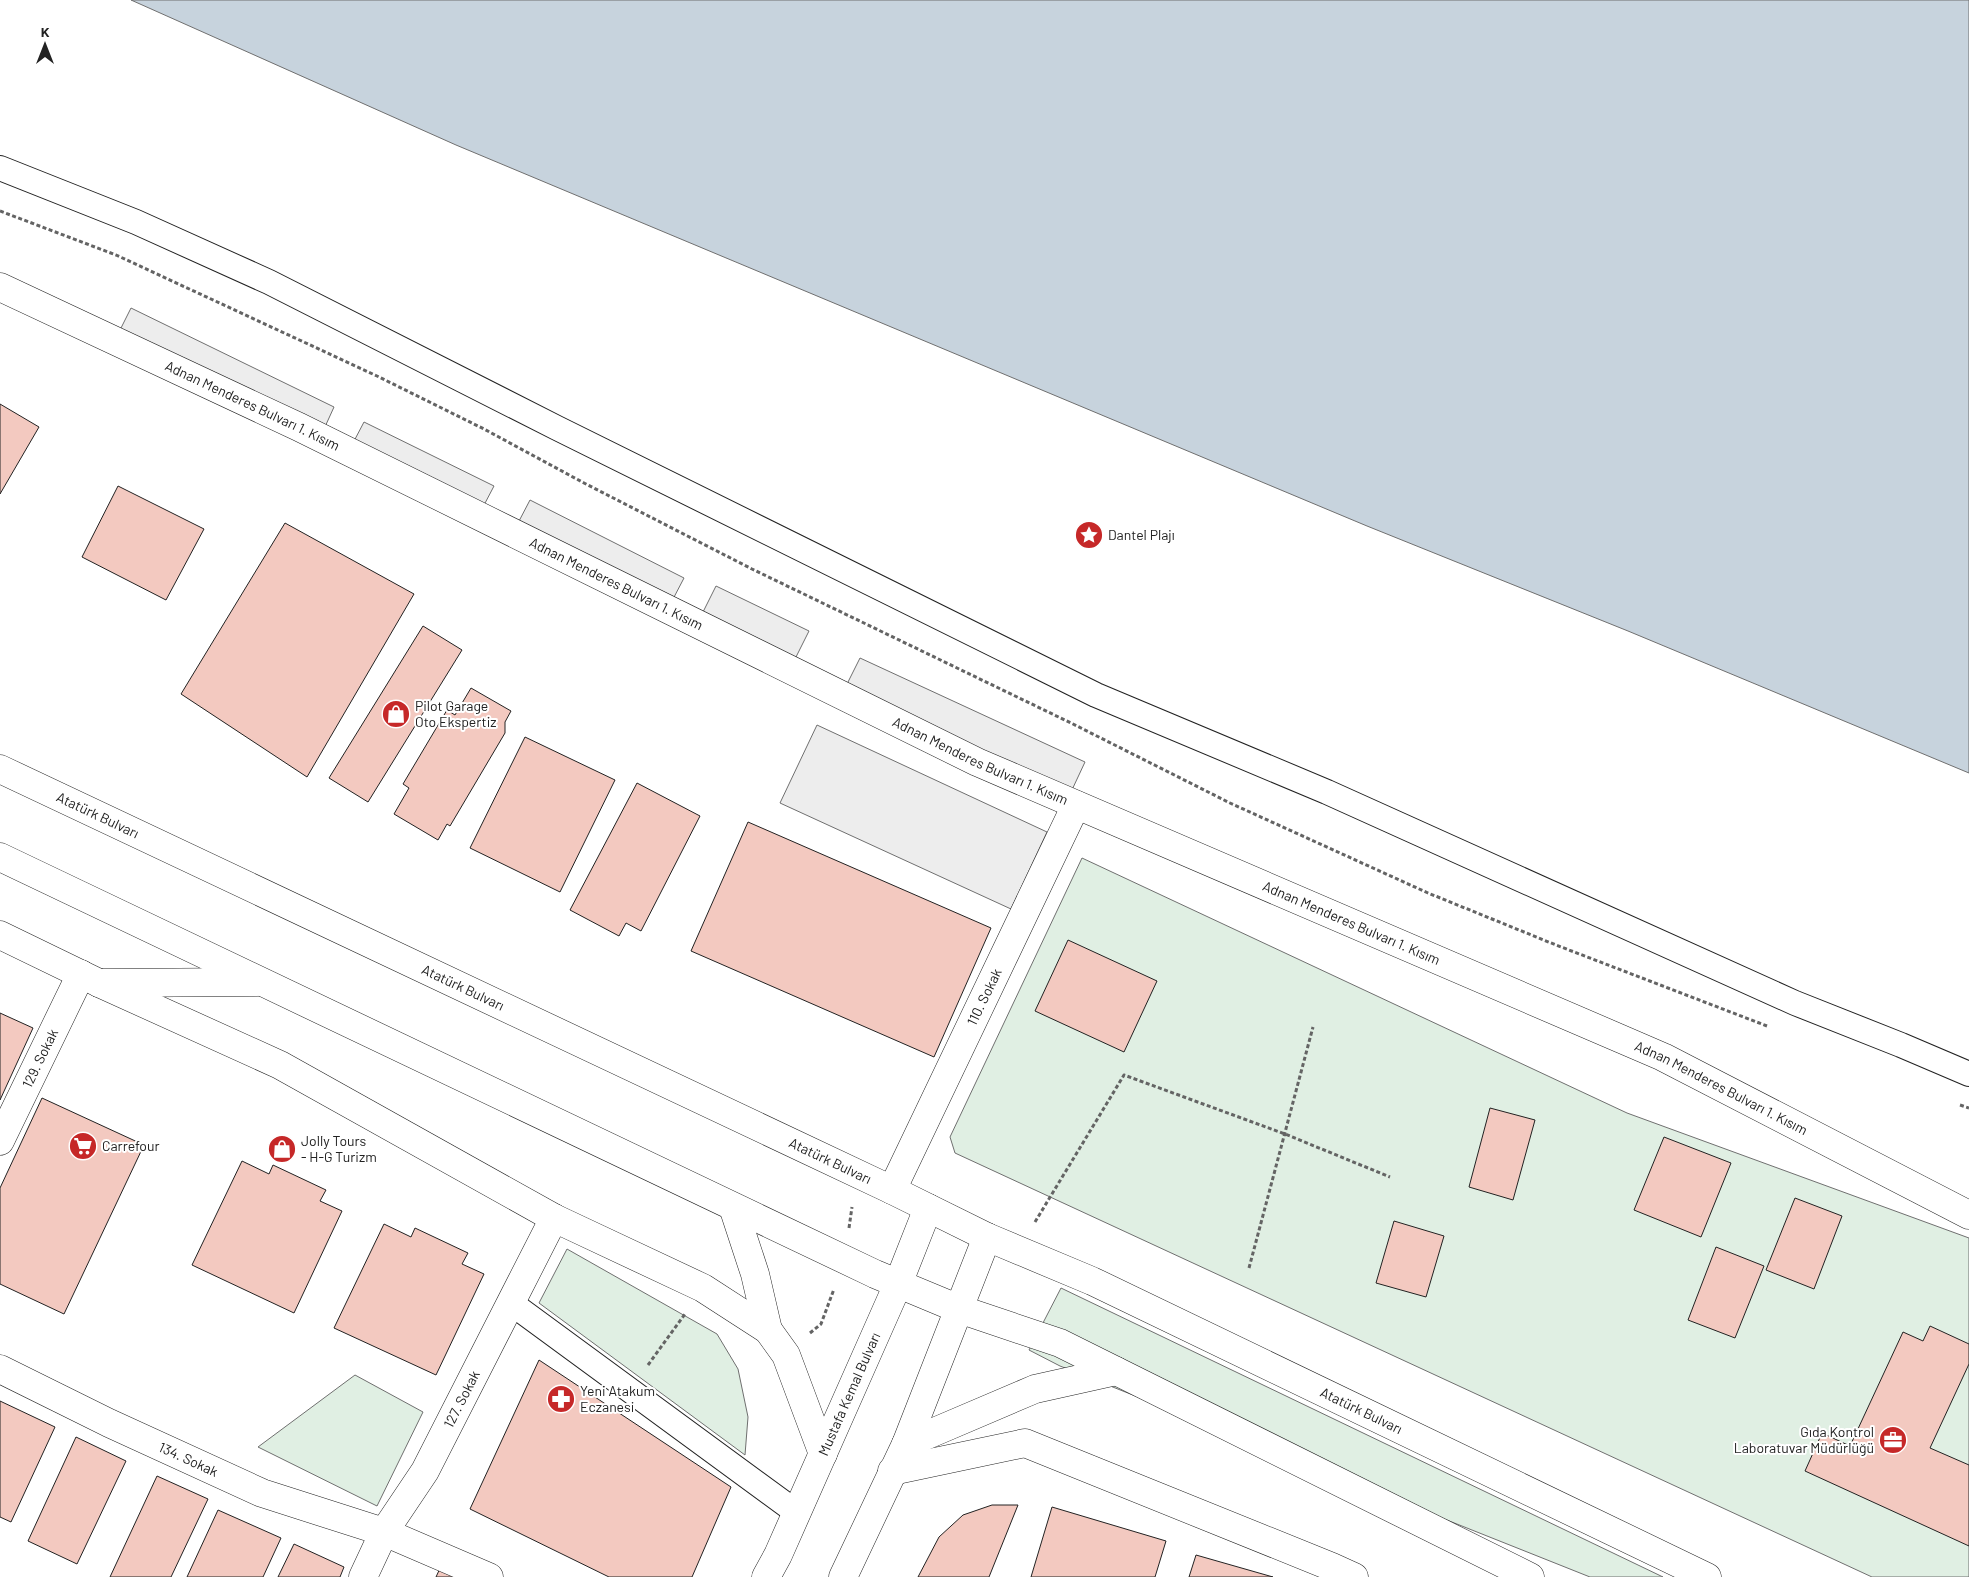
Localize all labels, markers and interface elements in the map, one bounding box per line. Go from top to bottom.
north arrow [20,20,70,70]
text: K [41,23,50,40]
street label: Adnan Menderes Bulvarı 1. Kısım [163,357,343,454]
place icon: Dantel Plajı [1074,520,1104,550]
place label: Dantel Plajı [1108,526,1175,543]
street label: Adnan Menderes Bulvarı 1. Kısım [527,533,706,633]
place label: Pilot Garage Oto Ekspertiz [415,697,496,730]
shop icon: Pilot Garage Oto Ekspertiz [381,699,411,729]
street label: Adnan Menderes Bulvarı 1. Kısım [890,713,1071,808]
street label: Atatürk Bulvarı [54,788,142,841]
street label: Adnan Menderes Bulvarı 1. Kısım [1260,877,1443,968]
street label: Atatürk Bulvarı [419,960,507,1014]
street label: 110. Sokak [963,965,1005,1028]
street label: 129. Sokak [18,1026,61,1090]
street label: Adnan Menderes Bulvarı 1. Kısım [1632,1037,1811,1138]
supermarket icon: Carrefour [68,1131,98,1161]
place label: Jolly Tours - H-G Turizm [301,1132,377,1165]
shop icon: Jolly Tours - H-G Turizm [267,1134,297,1164]
street label: Atatürk Bulvarı [786,1134,874,1187]
place label: Carrefour [102,1137,160,1154]
street label: Mustafa Kemal Bulvarı [814,1330,883,1458]
street label: 127. Sokak [440,1367,483,1430]
place label: Yeni Atakum Eczanesi [580,1382,655,1415]
street label: Atatürk Bulvarı [1318,1383,1405,1437]
pharmacy icon: Yeni Atakum Eczanesi [546,1384,576,1414]
place label: Gıda Kontrol Laboratuvar Müdürlüğü [1734,1423,1874,1456]
office icon: Gıda Kontrol Laboratuvar Müdürlüğü [1878,1425,1908,1455]
street label: 134. Sokak [156,1438,221,1480]

